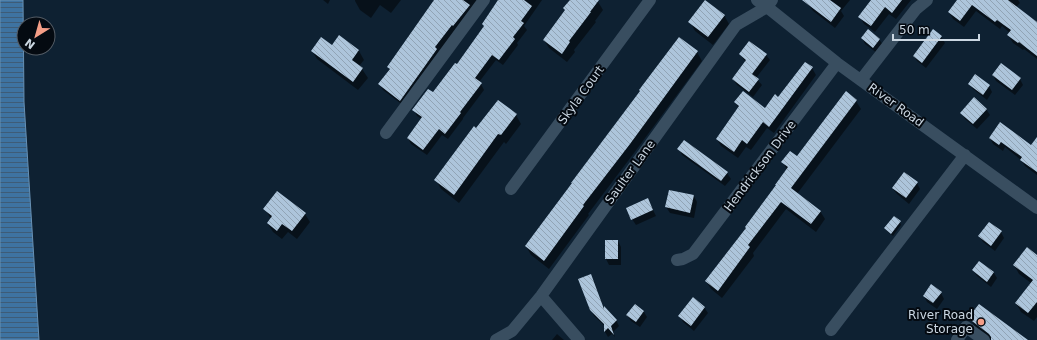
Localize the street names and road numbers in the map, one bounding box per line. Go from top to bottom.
street label: Skyla Court [555,63,607,127]
street label: River Road [866,80,926,130]
street label: Hendrickson Drive [721,118,799,214]
street label: Saulter Lane [602,137,658,207]

